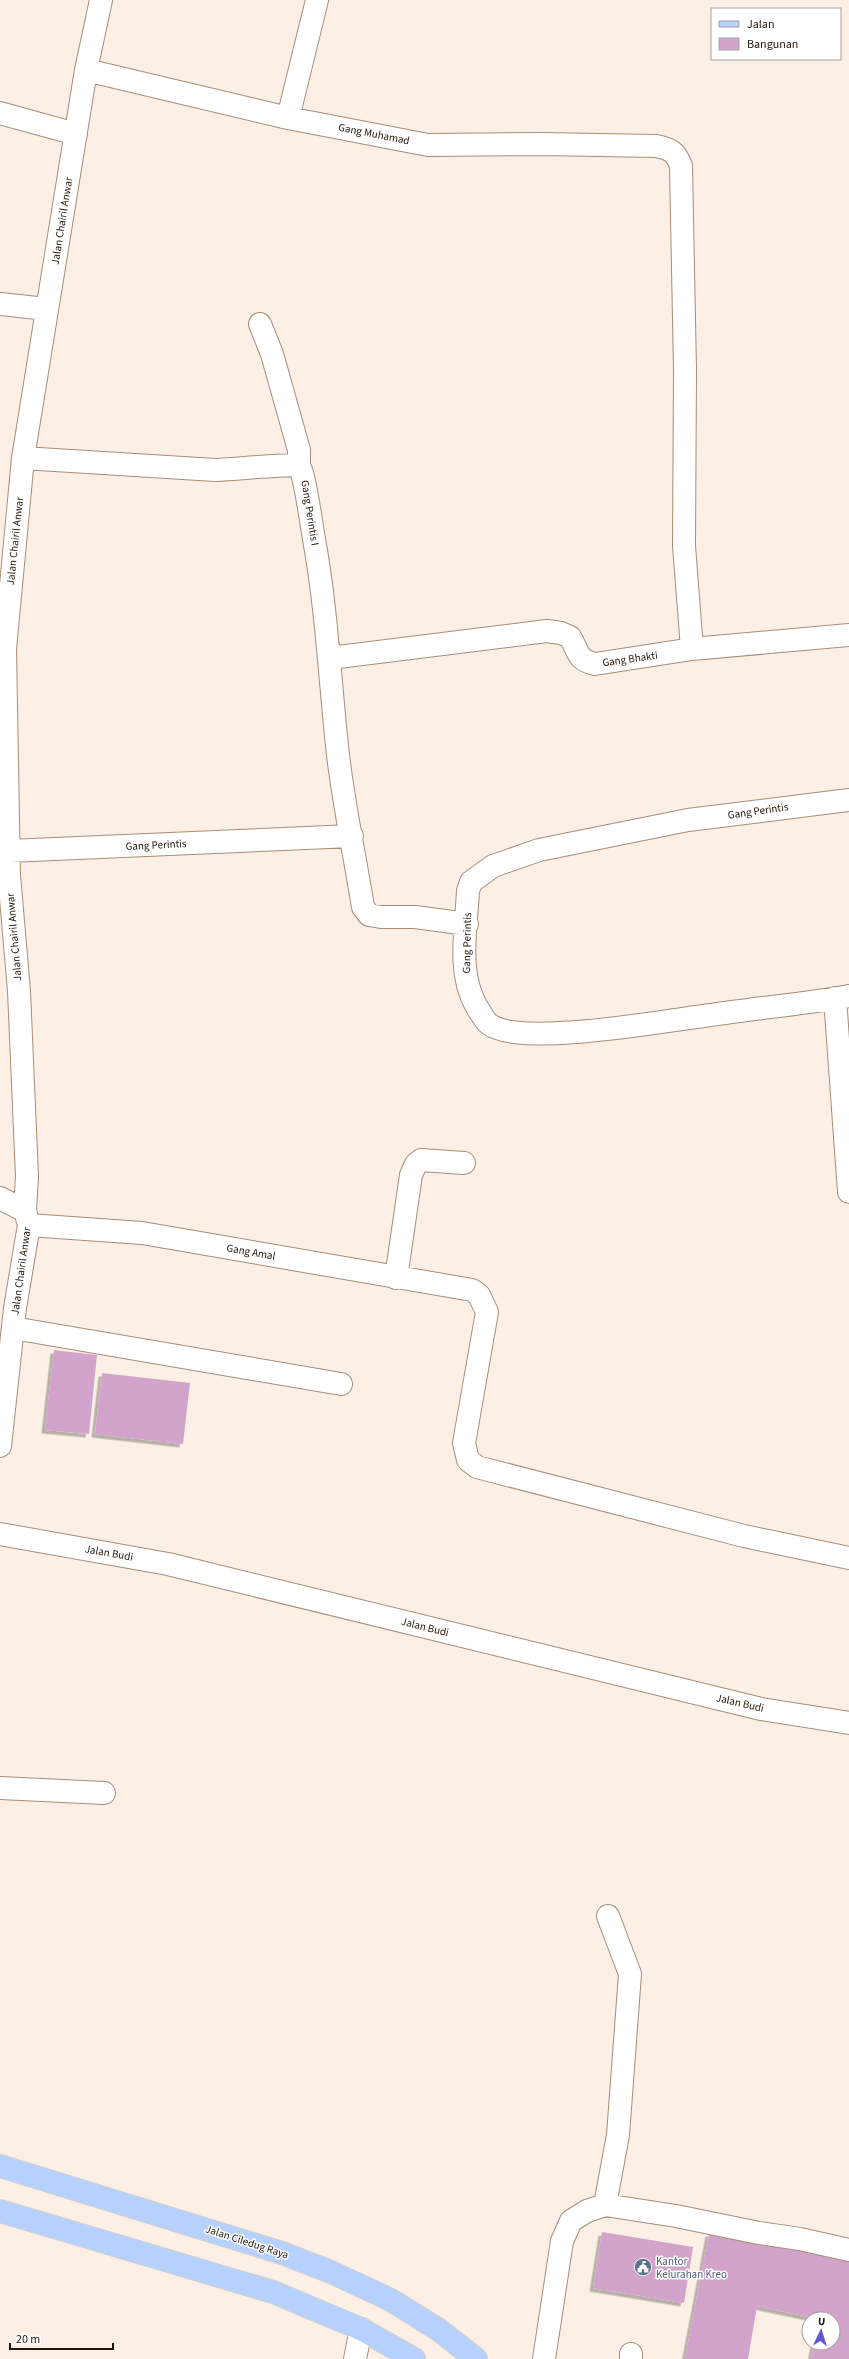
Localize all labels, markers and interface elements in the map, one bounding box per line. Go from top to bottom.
legend [711,8,841,60]
text: Jalan [747,16,774,33]
text: Bangunan [747,36,798,53]
street label: Gang Muhamad [337,120,411,148]
street label: Jalan Chairil Anwar [48,176,76,266]
street label: Gang Perintis I [297,479,323,547]
street label: Jalan Chairil Anwar [3,496,27,586]
street label: Gang Bhakti [601,648,659,670]
street label: Gang Perintis [727,799,790,823]
street label: Gang Perintis [125,836,187,854]
street label: Jalan Chairil Anwar [3,892,25,982]
street label: Gang Perintis [459,912,475,974]
street label: Jalan Chairil Anwar [7,1226,35,1316]
street label: Gang Amal [225,1240,277,1264]
street label: Jalan Budi [84,1541,134,1565]
street label: Jalan Budi [400,1614,450,1640]
street label: Jalan Budi [715,1690,765,1716]
street label: Jalan Ciledug Raya [203,2221,291,2263]
place label: Kantor Kelurahan Kreo [656,2254,727,2282]
public building icon: Kantor Kelurahan Kreo [633,2257,653,2277]
north arrow [801,2311,841,2351]
text: U [817,2314,826,2329]
scale bar [10,2325,113,2351]
text: 20 m [16,2331,40,2348]

